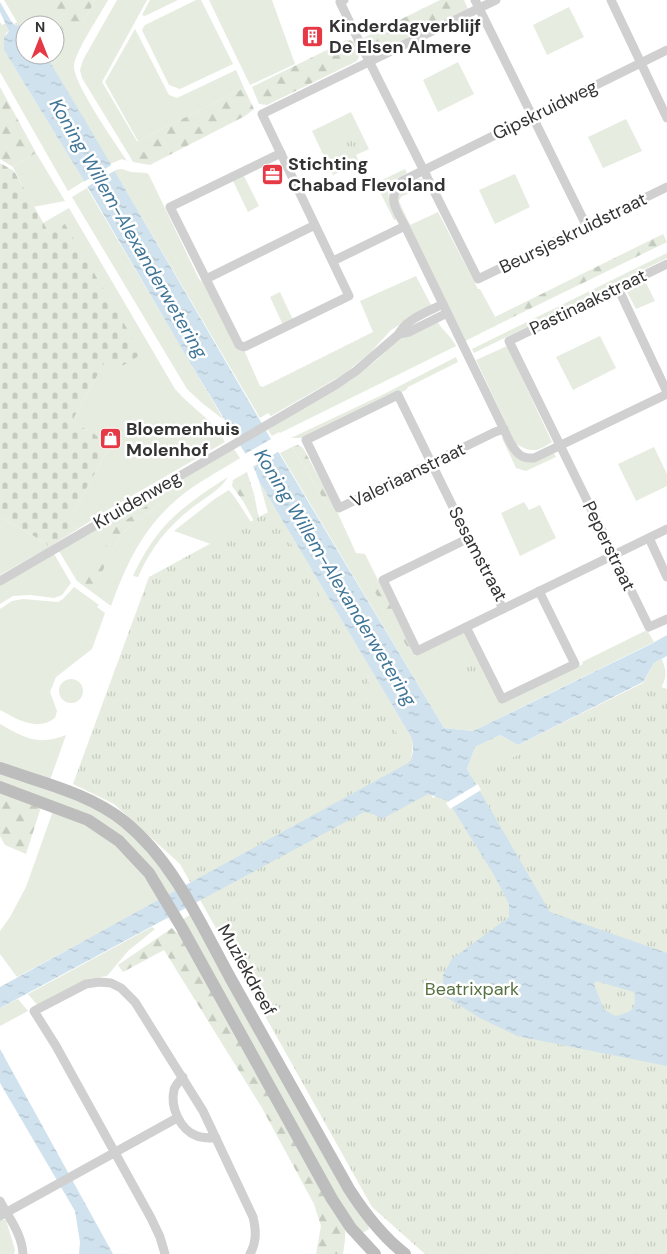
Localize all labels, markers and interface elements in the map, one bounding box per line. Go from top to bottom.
place label: Kinderdagverblijf De Elsen Almere [329,14,481,59]
north arrow [15,15,65,65]
text: N [35,18,45,36]
building icon: Kinderdagverblijf De Elsen Almere [301,24,325,48]
street label: Gipskruidweg [489,74,601,146]
water label: Koning Willem-Alexanderwetering [44,94,214,363]
place label: Stichting Chabad Flevoland [288,152,446,197]
office icon: Stichting Chabad Flevoland [260,162,284,186]
street label: Beursjeskruidstraat [495,187,651,279]
street label: Pastinaakstraat [526,263,650,341]
place label: Bloemenhuis Molenhof [126,417,240,462]
shop icon: Bloemenhuis Molenhof [98,427,122,451]
street label: Valeriaanstraat [347,437,469,513]
water label: Koning Willem-Alexanderwetering [249,444,423,711]
street label: Kruidenweg [89,465,185,535]
street label: Peperstraat [577,497,641,595]
street label: Sesamstraat [443,502,513,606]
street label: Muziekdreef [212,920,282,1020]
park label: Beatrixpark [425,977,519,1001]

